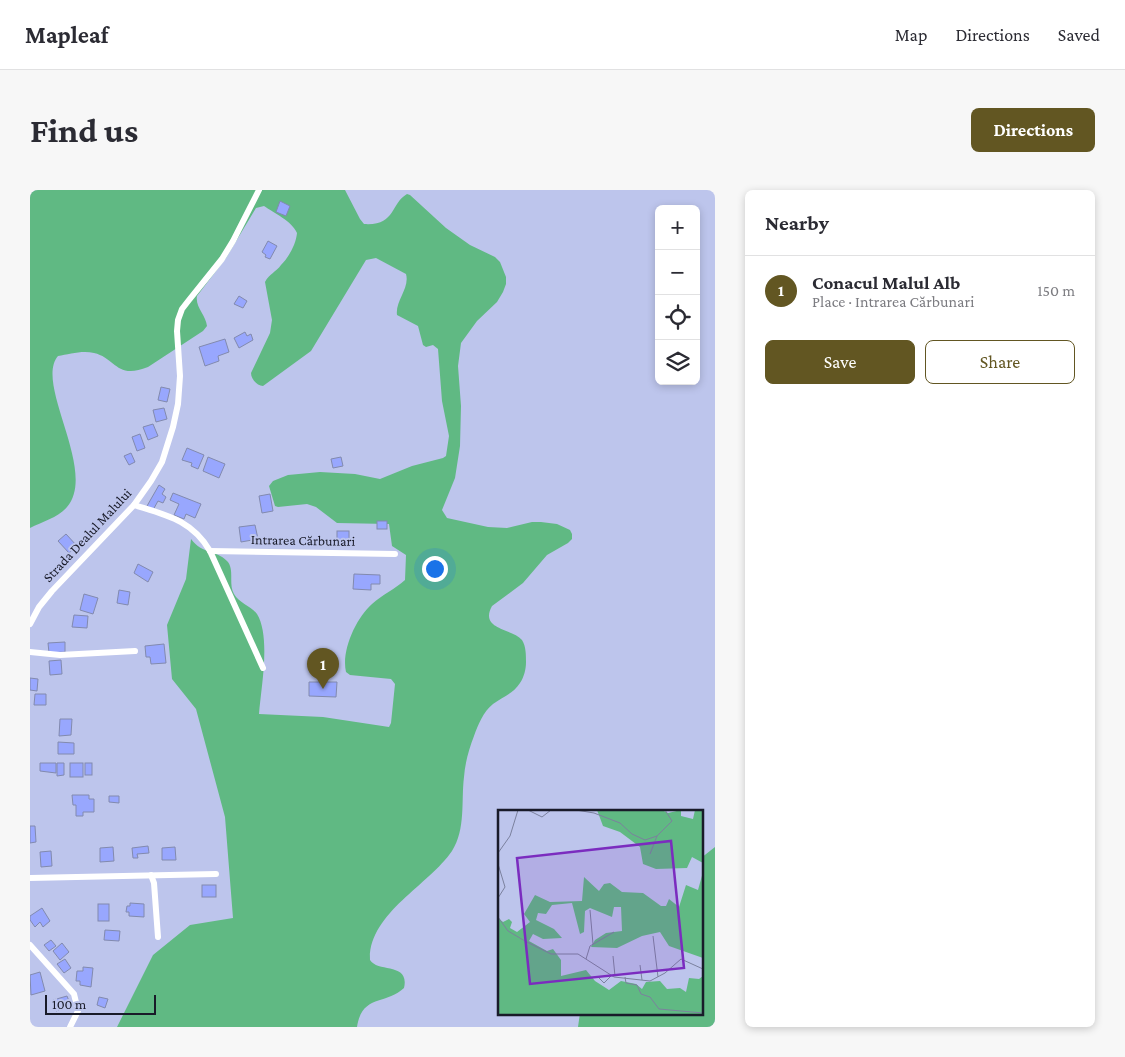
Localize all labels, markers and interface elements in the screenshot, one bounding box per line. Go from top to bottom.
text: Mapleaf [25,21,108,48]
text: Map [895,25,927,45]
text: Directions [955,25,1030,45]
text: Saved [1058,25,1100,45]
button: Directions [971,108,1095,152]
text: Find us [30,111,138,150]
map controls [655,205,700,385]
button: + [655,205,700,250]
text: Nearby [765,211,829,235]
button: − [655,250,700,295]
text: Conacul Malul Alb [812,272,960,293]
text: 1 [778,282,784,299]
text: 150 m [1037,282,1075,299]
text: Place · Intrarea Cărbunari [812,293,974,310]
button: locate [655,295,700,340]
button: layers [655,340,700,385]
button: Save [765,340,915,384]
button: Share [925,340,1075,384]
street label: Strada Dealul Malului [39,485,135,585]
street label: Intrarea Cărbunari [251,531,356,549]
your location [422,556,448,582]
pin: 1 [307,648,339,689]
inset map [498,810,702,1014]
scale bar [45,992,156,1015]
text: 100 m [52,996,86,1012]

